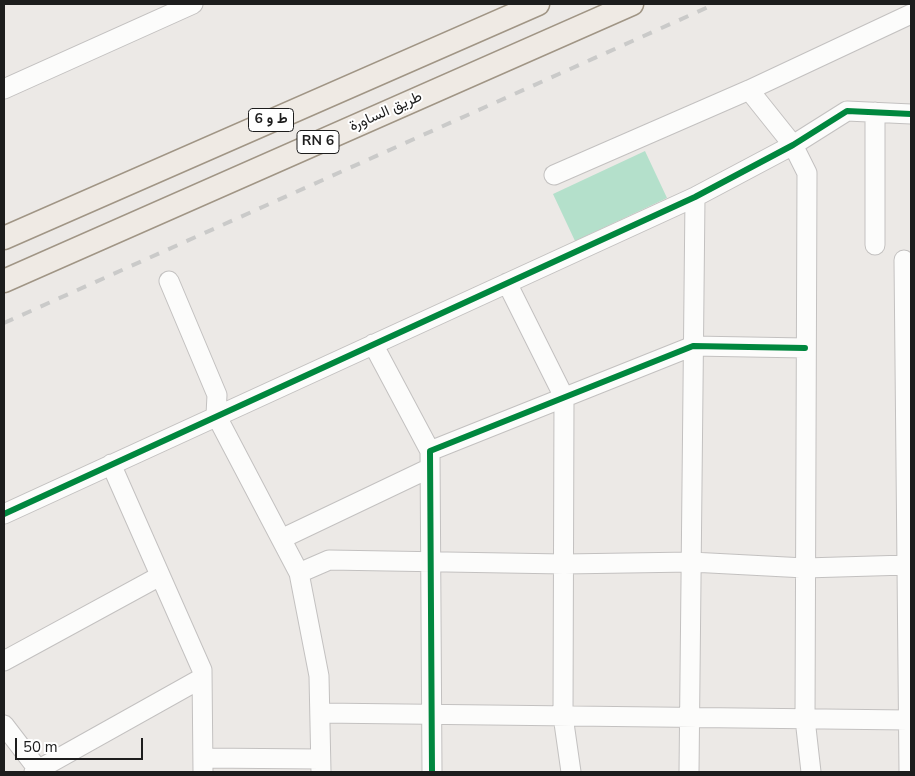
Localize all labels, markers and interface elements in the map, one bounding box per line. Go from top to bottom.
street label: طريق الساورة [347,88,425,136]
road number: ط و 6 [248,108,294,132]
road number: RN 6 [297,130,339,154]
scale bar [18,728,145,760]
text: 50 m [23,737,58,757]

